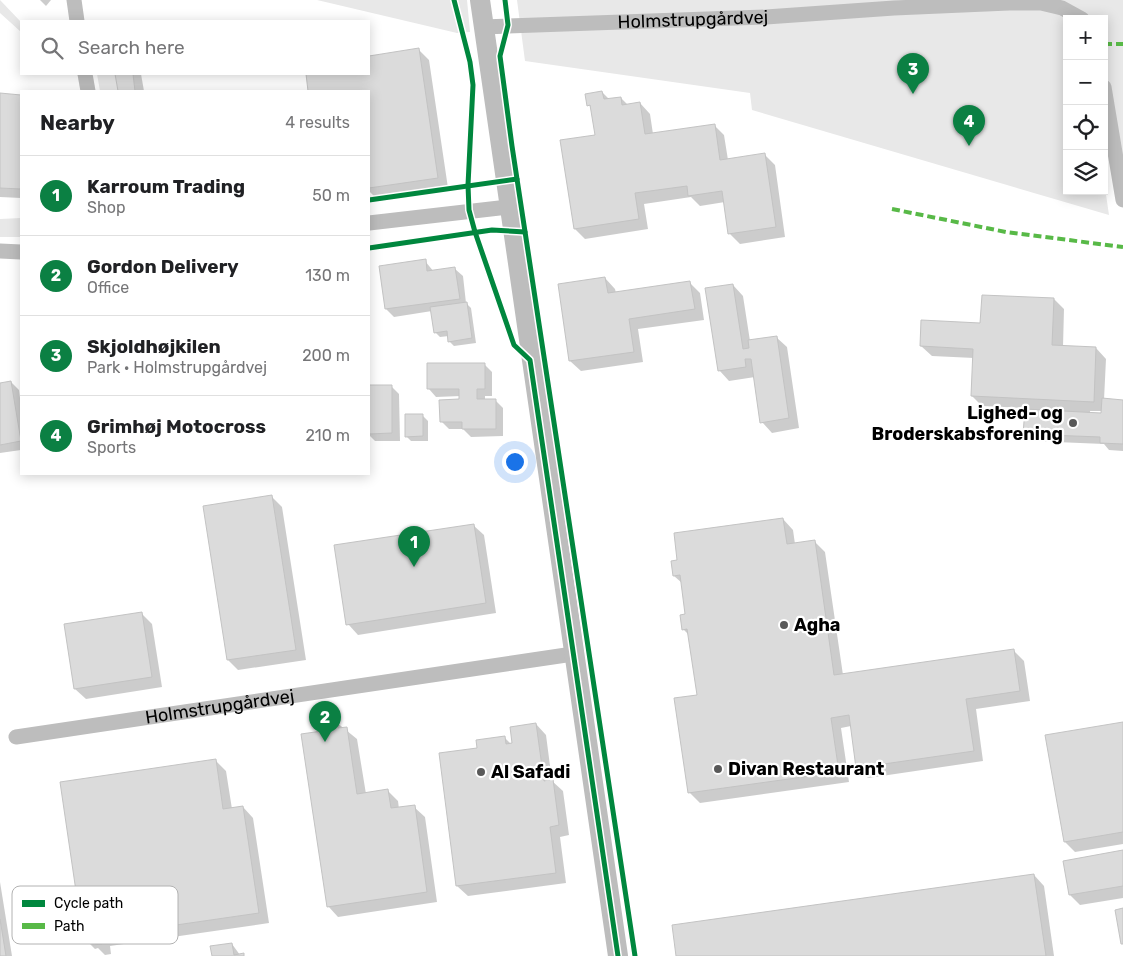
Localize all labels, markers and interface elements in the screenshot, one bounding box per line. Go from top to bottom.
street label: Holmstrupgårdvej [617,6,769,33]
map controls [1063,15,1108,195]
button: + [1063,15,1108,60]
search box [20,20,370,75]
icon: search [38,34,66,62]
text: Search here [78,36,185,59]
pin: 3 [897,53,929,94]
button: − [1063,60,1108,105]
pin: 4 [953,105,985,146]
button: locate [1063,105,1108,150]
text: Nearby [40,110,115,135]
text: 4 results [285,113,350,132]
button: layers [1063,150,1108,195]
text: Karroum Trading [87,175,245,198]
text: 1 [52,186,60,205]
text: 50 m [312,186,350,205]
text: Shop [87,198,125,217]
text: Gordon Delivery [87,255,239,278]
text: 2 [51,266,61,285]
text: 130 m [305,266,350,285]
text: Office [87,278,129,297]
text: Skjoldhøjkilen [87,335,221,358]
text: 3 [51,346,61,365]
text: 200 m [302,346,350,365]
text: Park · Holmstrupgårdvej [87,358,267,377]
place label: Lighed- og Broderskabsforening [871,402,1063,445]
text: Grimhøj Motocross [87,415,266,438]
marker: Lighed- og Broderskabsforening [1067,417,1079,429]
text: 4 [51,426,61,445]
text: 210 m [305,426,350,445]
text: Sports [87,438,136,457]
your location [502,449,528,475]
pin: 1 [398,526,430,567]
place label: Agha [794,614,841,636]
marker: Agha [778,619,790,631]
street label: Holmstrupgårdvej [144,685,296,729]
pin: 2 [309,701,341,742]
place label: Divan Restaurant [728,758,884,780]
place label: Al Safadi [491,761,570,783]
marker: Divan Restaurant [712,763,724,775]
marker: Al Safadi [475,766,487,778]
legend [12,886,178,944]
text: Cycle path [54,895,123,912]
text: Path [54,918,85,935]

